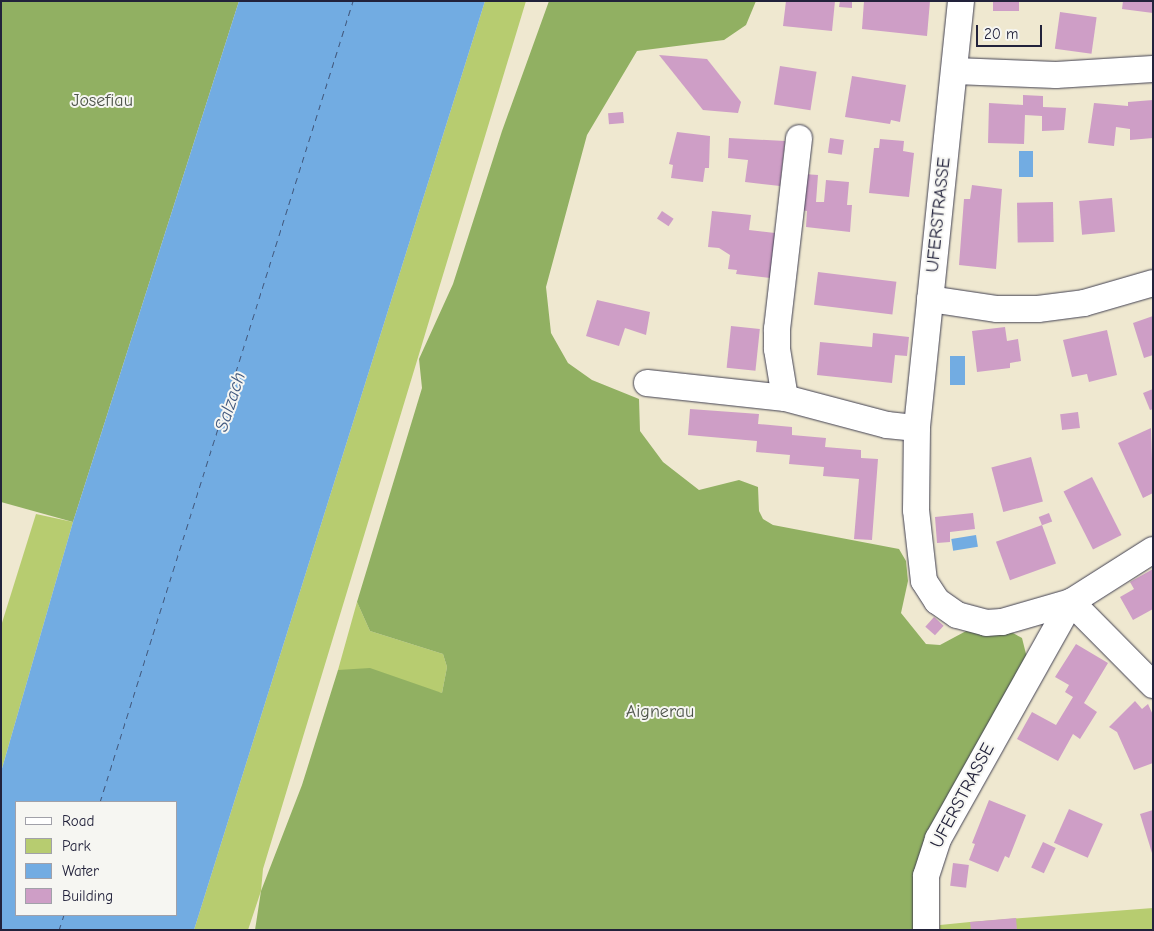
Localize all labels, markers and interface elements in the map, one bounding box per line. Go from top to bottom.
scale bar [979,15,1045,47]
text: 20 m [984,25,1018,43]
park label: Josefiau [71,90,133,112]
street label: UFERSTRASSE [922,156,956,274]
water label: Salzach [211,369,251,435]
park label: Aignerau [626,701,694,723]
street label: UFERSTRASSE [926,740,1000,852]
legend [15,801,178,916]
text: Road [62,812,94,830]
text: Park [62,837,91,855]
text: Water [62,862,99,880]
text: Building [62,887,113,905]

